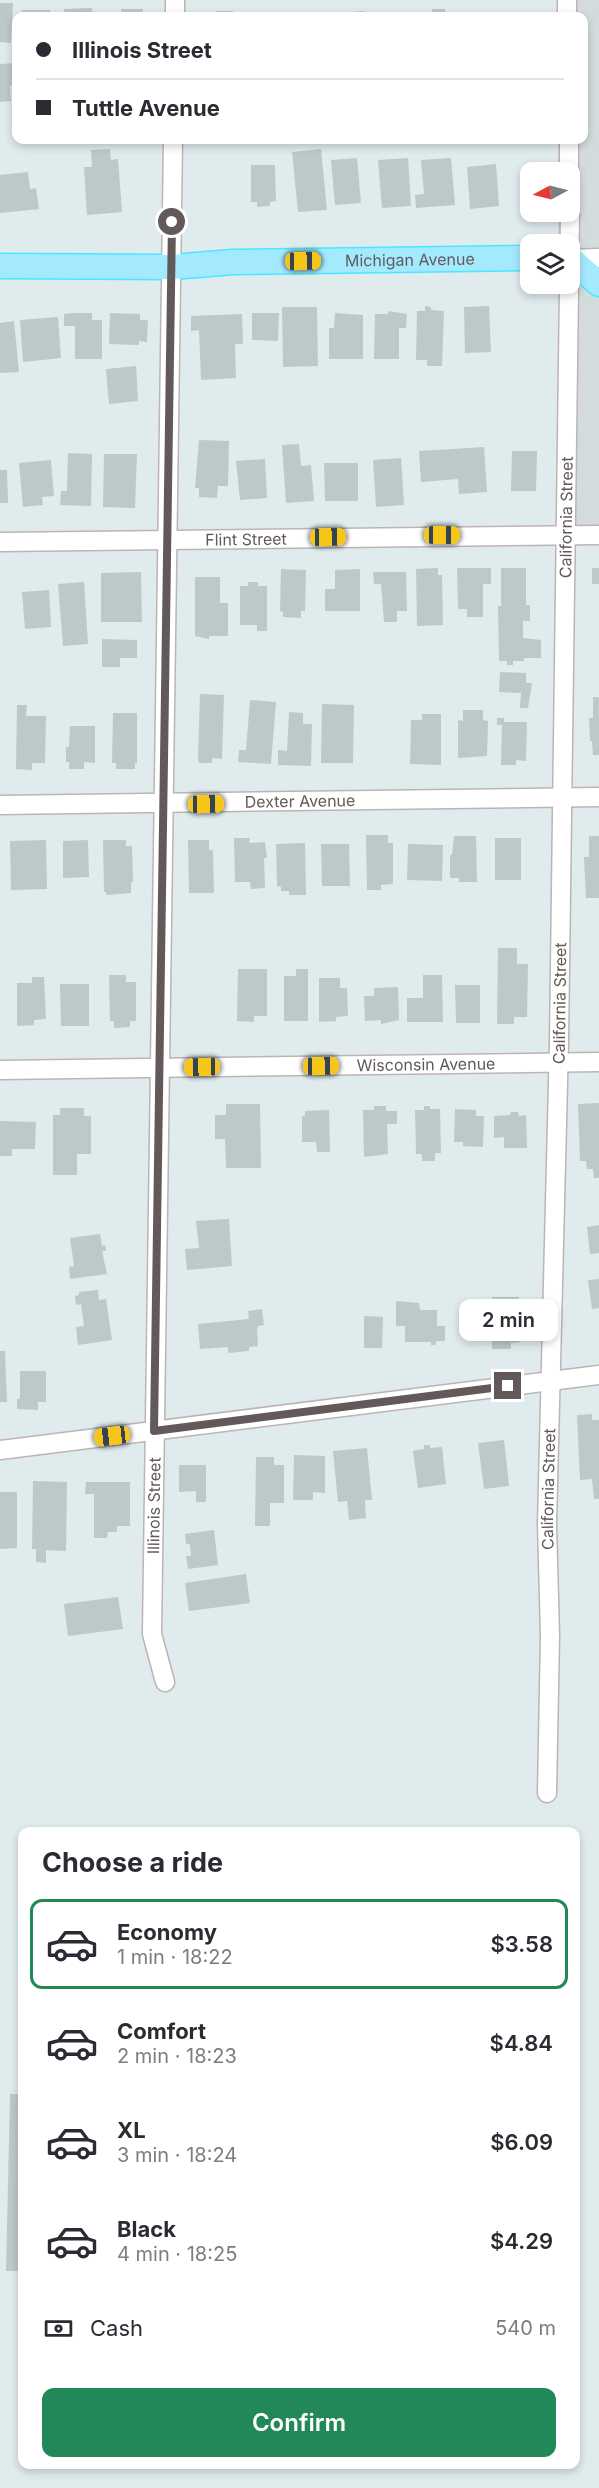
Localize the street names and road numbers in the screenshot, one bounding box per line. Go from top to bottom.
street label: Michigan Avenue [345,249,475,270]
street label: California Street [555,456,577,578]
street label: Flint Street [205,529,287,550]
street label: Dexter Avenue [244,790,355,812]
street label: California Street [548,942,570,1064]
street label: Wisconsin Avenue [356,1053,495,1075]
street label: California Street [537,1428,559,1550]
street label: Illinois Street [143,1457,164,1554]

